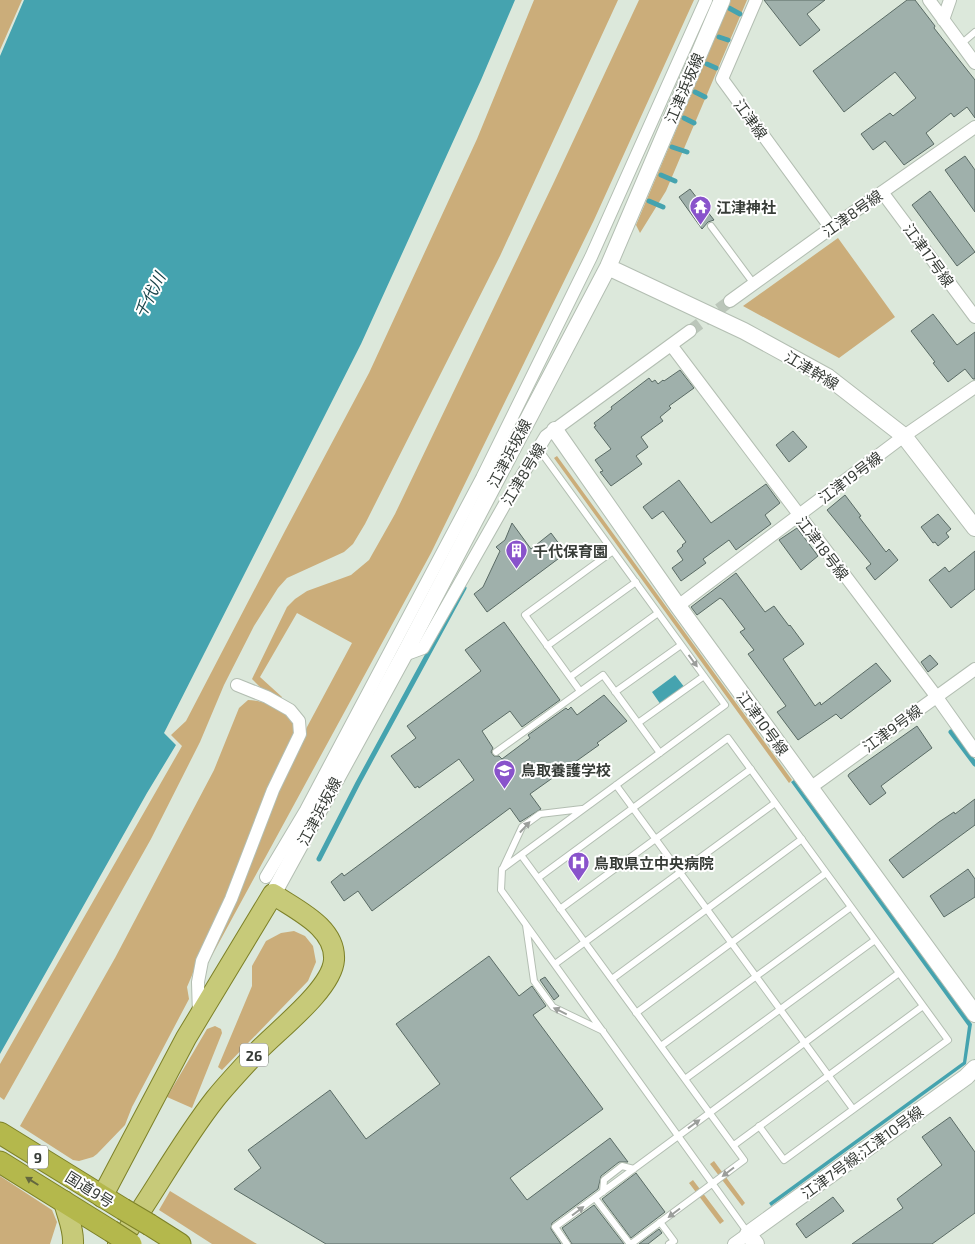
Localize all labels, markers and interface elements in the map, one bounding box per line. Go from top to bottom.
street label: 江津浜坂線 [661,50,707,126]
street label: 江津線 [730,96,772,142]
street label: 江津8号線 [819,186,885,240]
temple icon: 江津神社 [688,195,712,226]
place label: 江津神社 [716,198,776,216]
street label: 江津17号線 [900,220,958,290]
water label: 千代川 [130,268,169,321]
street label: 江津幹線 [782,347,842,393]
street label: 江津浜坂線 [483,416,535,490]
street label: 江津8号線 [497,440,549,508]
street label: 江津19号線 [815,447,885,507]
street label: 江津18号線 [793,513,853,583]
building icon: 千代保育園 [505,539,529,570]
place label: 千代保育園 [533,542,608,560]
one-way arrow [688,654,698,668]
street label: 江津10号線 [734,687,792,759]
street label: 江津9号線 [859,701,925,755]
school or university icon: 鳥取養護学校 [493,758,517,789]
place label: 鳥取養護学校 [521,761,611,779]
street label: 江津浜坂線 [293,774,345,848]
one-way arrow [519,821,531,833]
hospital icon: 鳥取県立中央病院 [566,851,590,882]
place label: 鳥取県立中央病院 [594,854,714,872]
one-way arrow [553,1006,567,1014]
road number: 26 [240,1044,268,1066]
street label: 江津7号線;江津10号線 [798,1102,926,1202]
one-way arrow [687,1118,700,1129]
road number: 9 [28,1146,48,1168]
one-way arrow [722,1166,735,1177]
street label: 国道9号 [63,1167,117,1211]
one-way arrow [25,1177,38,1186]
one-way arrow [571,1205,584,1216]
one-way arrow [668,1207,681,1218]

